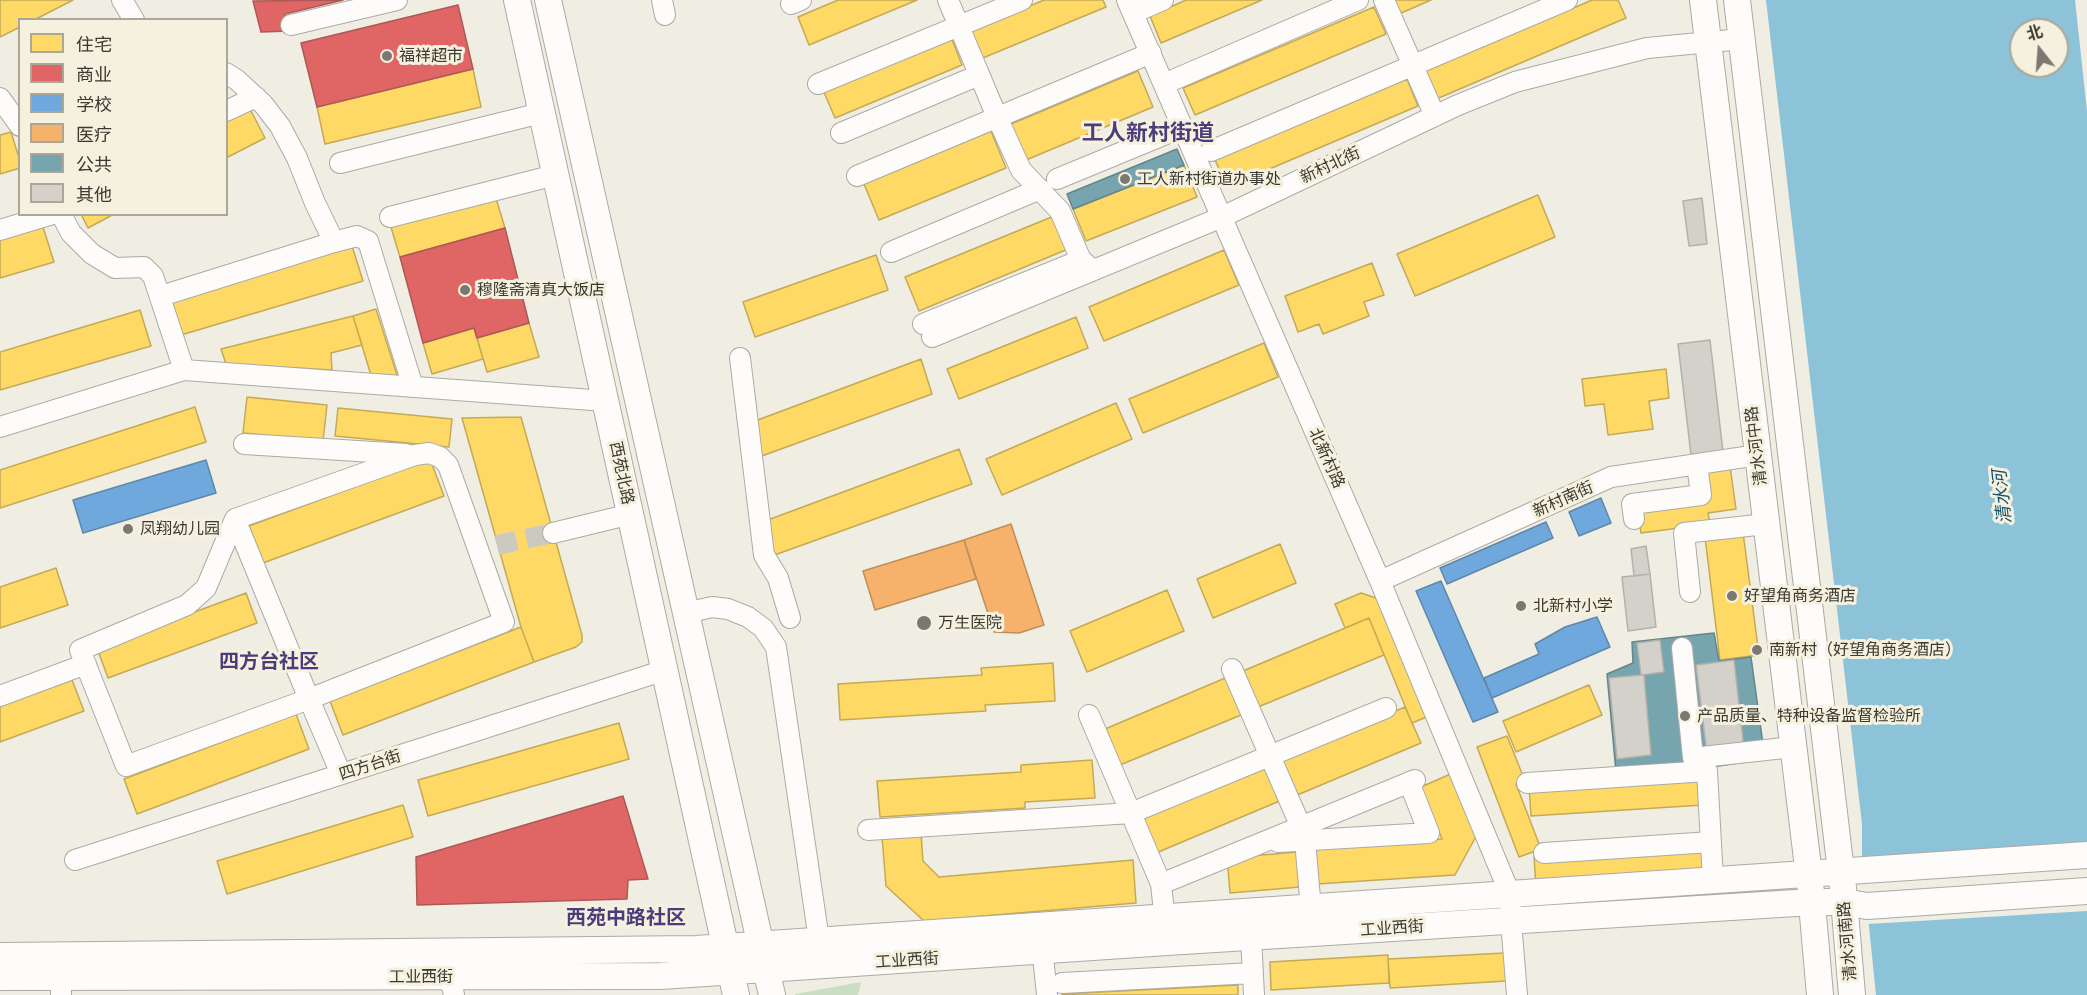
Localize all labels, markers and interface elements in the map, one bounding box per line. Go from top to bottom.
legend [18,18,228,216]
north arrow [2009,18,2069,78]
text: 北 [2024,21,2045,44]
text: 住宅 [76,33,112,55]
place label: 福祥超市 [399,46,463,66]
marker: 福祥超市 [380,49,394,63]
text: 商业 [76,63,112,85]
text: 学校 [76,93,112,115]
district label: 工人新村街道 [1082,120,1214,146]
text: 医疗 [76,123,112,145]
street label: 新村北街 [1297,143,1363,187]
text: 公共 [76,153,112,175]
place label: 工人新村街道办事处 [1137,169,1281,189]
marker: 工人新村街道办事处 [1118,172,1132,186]
text: 其他 [76,183,112,205]
place label: 穆隆斋清真大饭店 [477,280,605,300]
marker: 穆隆斋清真大饭店 [458,283,472,297]
street label: 清水河中路 [1742,405,1770,487]
street label: 北新村路 [1305,425,1349,491]
street label: 西苑北路 [606,440,638,506]
water label: 清水河 [1988,469,2016,525]
street label: 新村南街 [1530,477,1596,521]
place label: 凤翔幼儿园 [140,519,220,539]
marker: 凤翔幼儿园 [121,522,135,536]
place label: 好望角商务酒店 [1744,586,1856,606]
marker: 好望角商务酒店 [1725,589,1739,603]
place label: 北新村小学 [1533,596,1613,616]
marker: 北新村小学 [1514,599,1528,613]
place label: 万生医院 [938,613,1002,633]
marker: 万生医院 [915,614,933,632]
place label: 南新村（好望角商务酒店） [1769,640,1961,660]
marker: 南新村（好望角商务酒店） [1750,643,1764,657]
district label: 四方台社区 [219,649,319,673]
place label: 产品质量、特种设备监督检验所 [1697,706,1921,726]
marker: 产品质量、特种设备监督检验所 [1678,709,1692,723]
street label: 四方台街 [337,746,403,784]
street label: 清水河南路 [1834,900,1860,982]
district label: 西苑中路社区 [566,905,686,929]
street label: 工业西街 [1359,916,1425,940]
street label: 工业西街 [874,948,940,972]
street label: 工业西街 [389,967,453,987]

